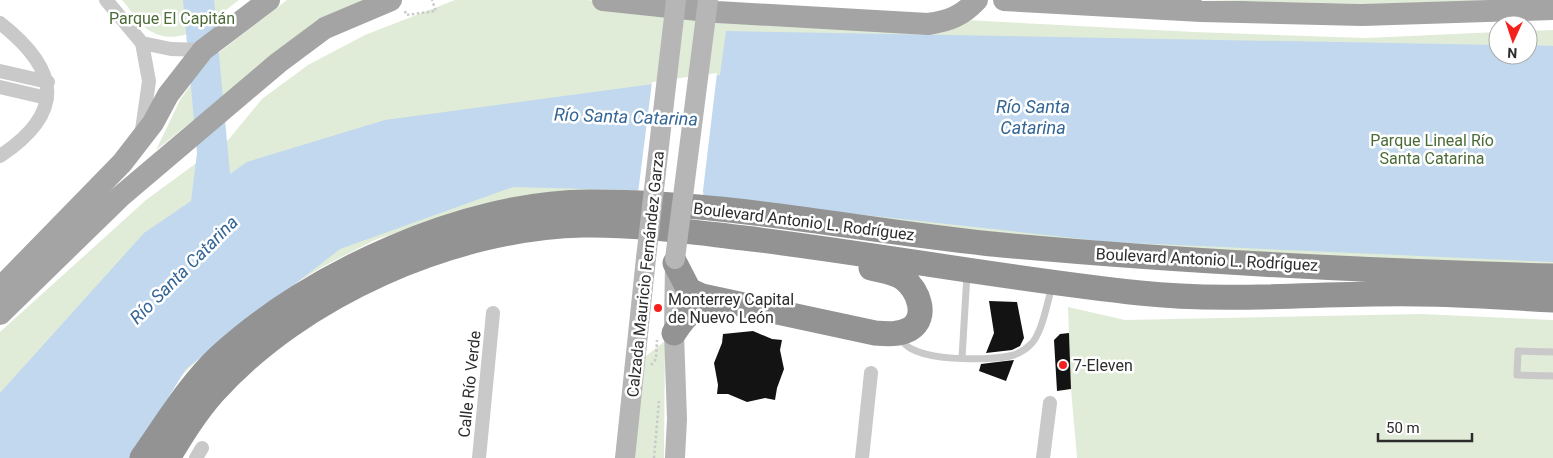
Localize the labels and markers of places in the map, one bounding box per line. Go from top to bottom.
place label: Monterrey Capital de Nuevo León [668,290,794,327]
marker: Monterrey Capital de Nuevo León [652,302,664,314]
place label: 7-Eleven [1073,356,1133,375]
marker: 7-Eleven [1057,359,1069,371]

